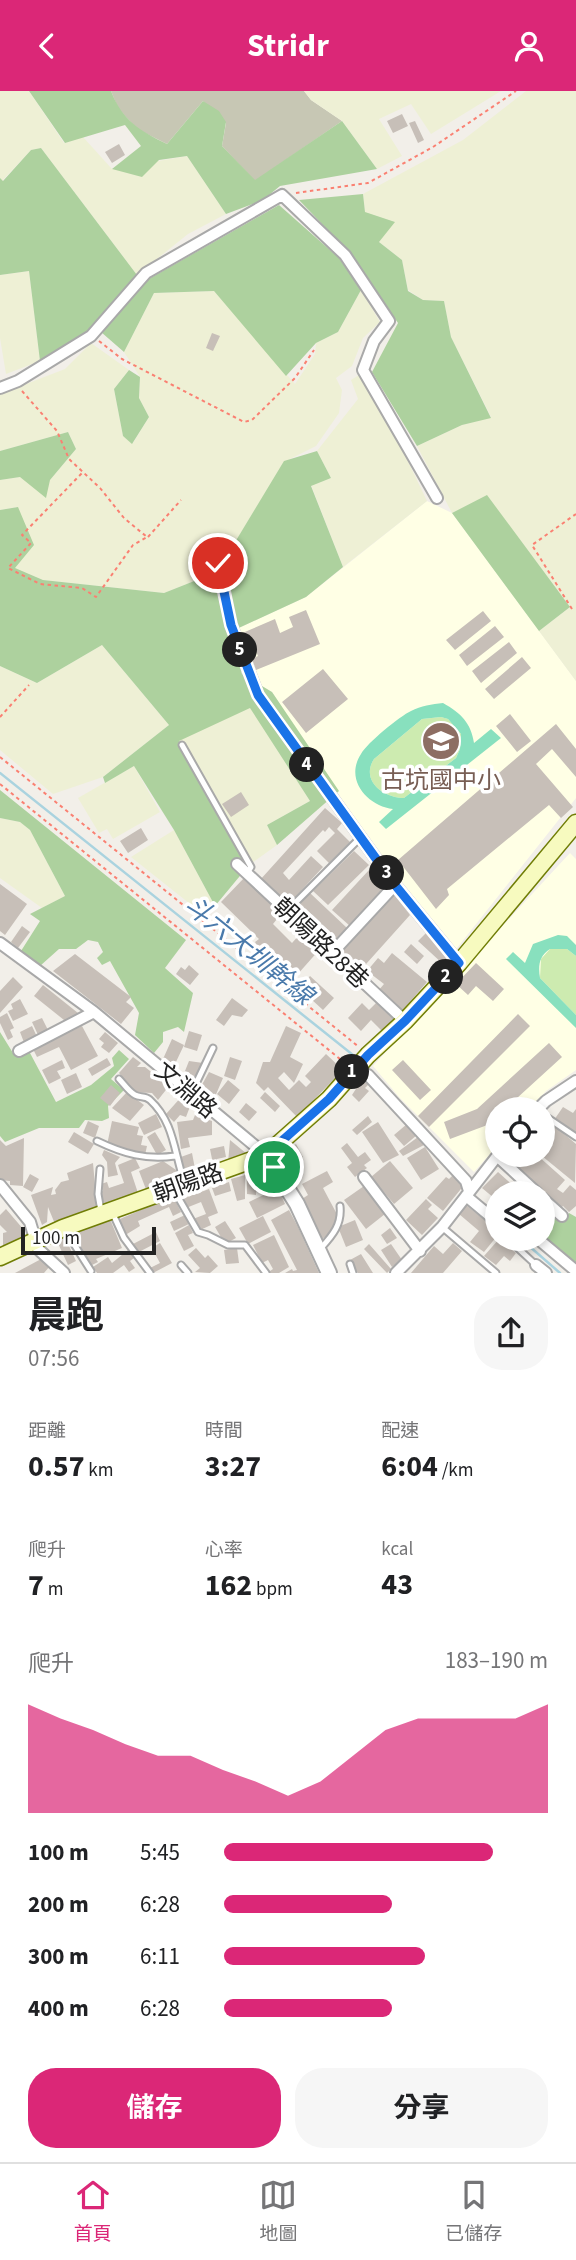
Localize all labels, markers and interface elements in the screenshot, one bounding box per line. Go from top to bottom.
text: Stridr [247,23,329,69]
icon: back [28,27,66,65]
icon: person [510,27,548,65]
pin [188,533,248,593]
icon: check [199,544,237,582]
pin: 5 [222,633,258,667]
text: 5 [234,636,245,663]
school or university icon: 古坑國中小 [420,720,462,762]
pin: 4 [290,747,324,783]
text: 4 [301,751,312,778]
place label: 古坑國中小 [381,763,501,798]
pin: 3 [370,855,404,891]
text: 3 [381,859,392,886]
water label: 斗六大圳幹線 [176,887,323,1016]
street label: 朝陽路28巷 [265,890,376,997]
pin: 2 [428,959,464,994]
text: 2 [440,963,451,990]
street label: 文淵路 [147,1054,225,1127]
pin: 1 [334,1055,370,1089]
text: 1 [346,1058,357,1085]
map controls [485,1097,555,1251]
button: locate [485,1097,555,1167]
pin [244,1137,304,1197]
icon: arrive [255,1148,293,1186]
street label: 朝陽路 [148,1155,228,1212]
button: layers [485,1181,555,1251]
scale bar [21,1224,156,1256]
text: 100 m [32,1225,80,1252]
text: 晨跑 [28,1289,104,1343]
button: share [474,1296,548,1370]
text: 07:56 [28,1342,79,1375]
text: 距離 [28,1418,66,1445]
text: 時間 [205,1418,243,1445]
text: 配速 [381,1418,419,1445]
text: 0.57 [28,1445,85,1488]
text: 3:27 [205,1445,261,1488]
text: 6:04 [381,1445,438,1488]
text: km [85,1457,114,1484]
text: /km [438,1457,473,1484]
text: kcal [381,1536,413,1563]
text: 爬升 [28,1537,66,1564]
text: 心率 [205,1537,243,1564]
text: 43 [381,1563,413,1606]
text: 7 [28,1564,44,1607]
text: 162 [205,1564,252,1607]
text: m [44,1576,63,1603]
text: bpm [252,1576,293,1603]
text: 183–190 m [445,1644,548,1677]
text: 爬升 [28,1647,74,1680]
text: 100 m [28,1836,89,1869]
text: 5:45 [140,1836,180,1869]
text: 200 m [28,1888,89,1921]
text: 6:28 [140,1888,180,1921]
text: 300 m [28,1940,89,1973]
text: 6:11 [140,1940,180,1973]
text: 400 m [28,1992,89,2025]
text: 6:28 [140,1992,180,2025]
button: 儲存 [28,2068,281,2148]
button: 分享 [295,2068,548,2148]
tab: 首頁 [74,2176,112,2248]
tab: 地圖 [259,2176,297,2248]
tab: 已儲存 [445,2176,502,2248]

